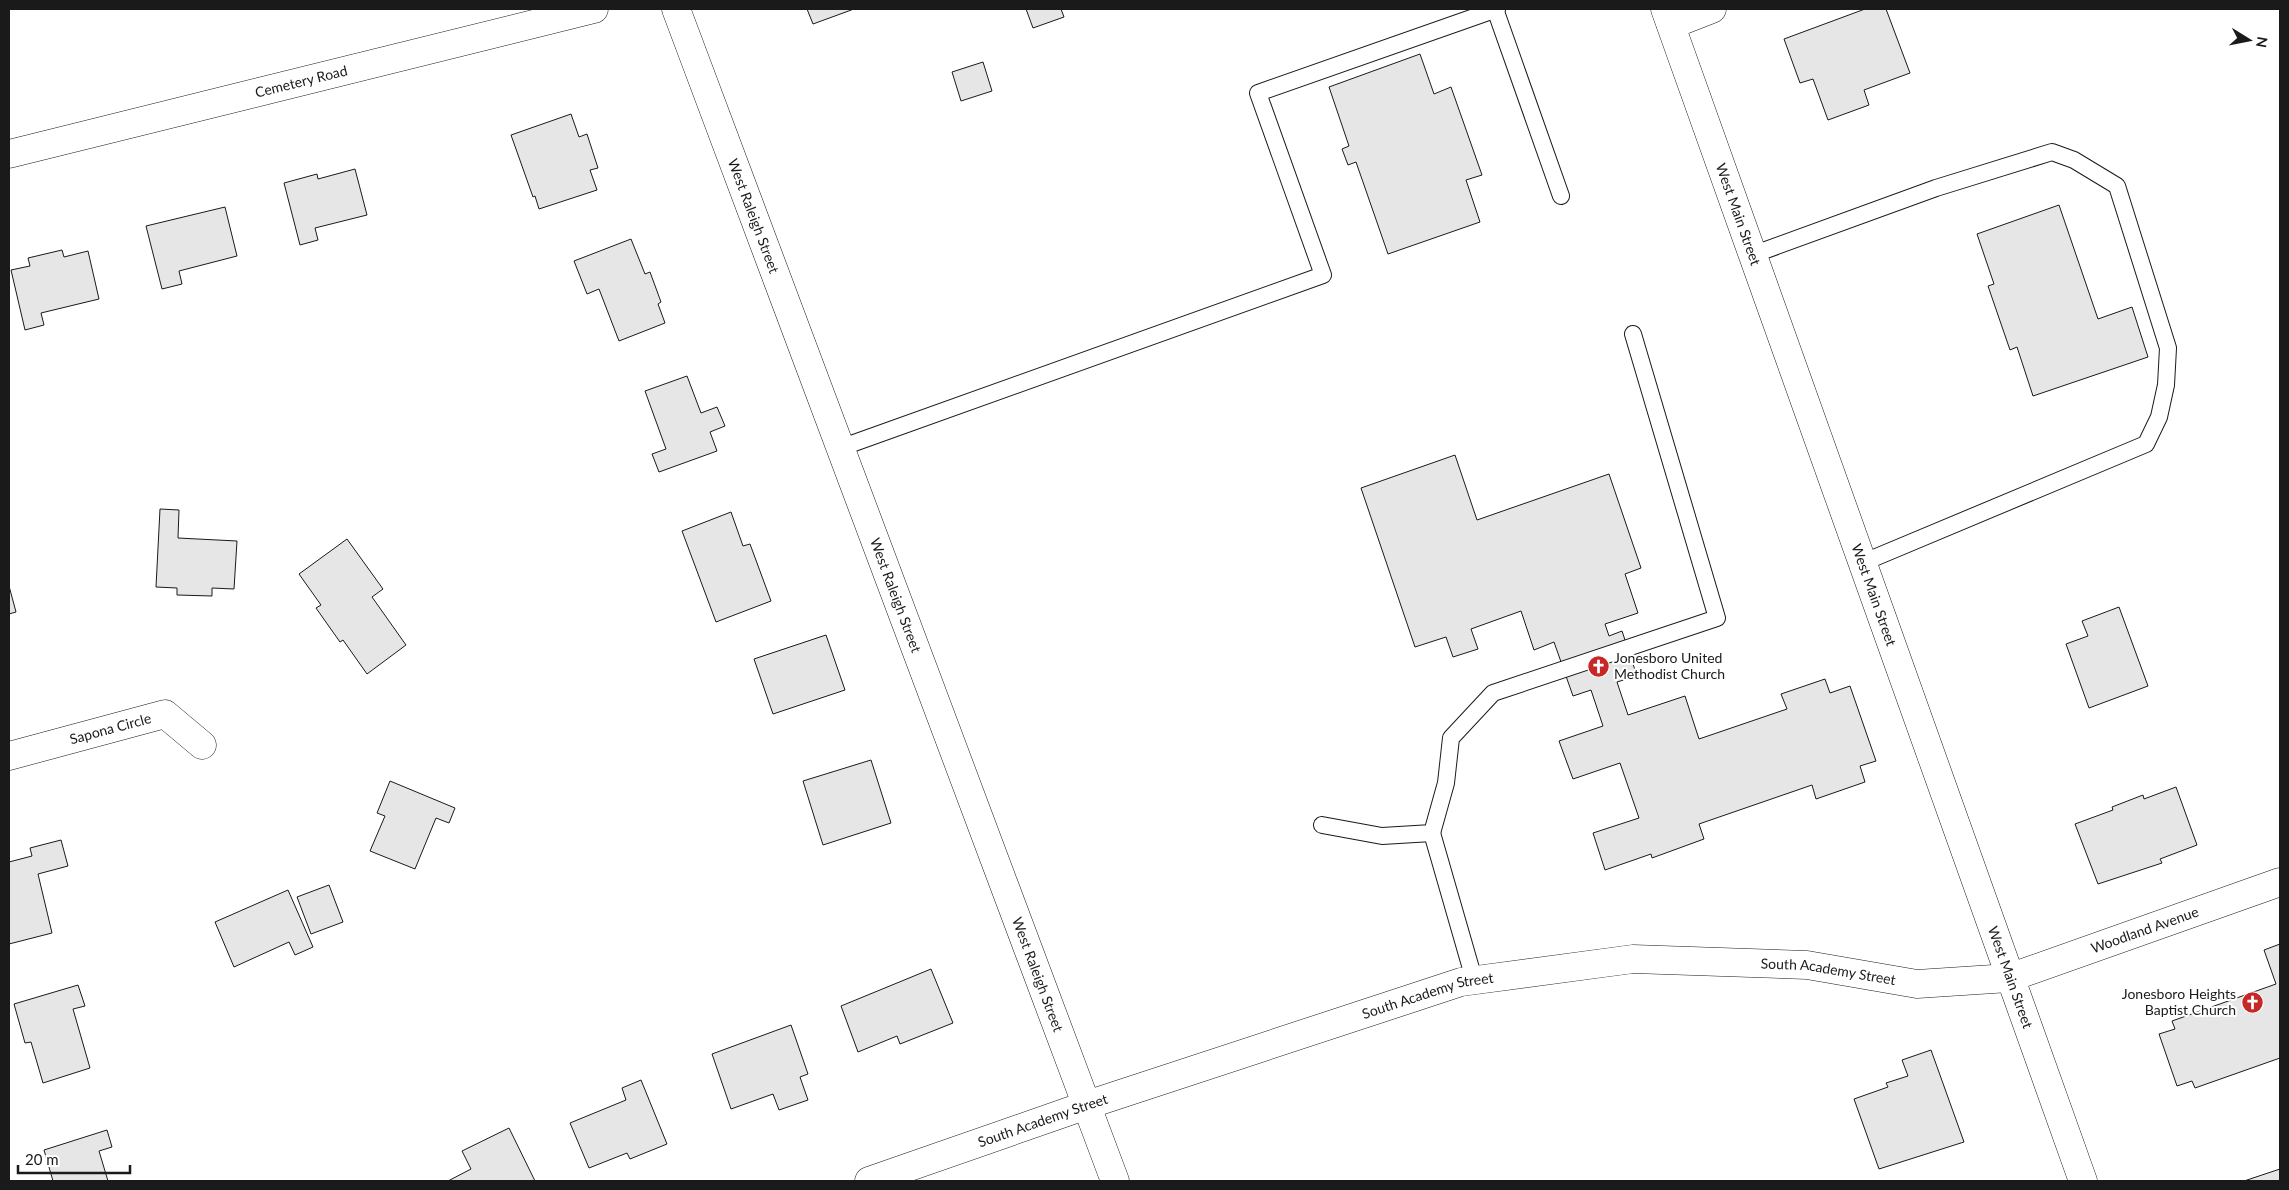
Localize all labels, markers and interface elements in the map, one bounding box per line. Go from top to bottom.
north arrow [2224,15,2274,65]
text: N [2253,36,2272,49]
street label: Cemetery Road [253,61,349,101]
street label: West Raleigh Street [725,156,783,275]
street label: West Main Street [1713,161,1765,268]
street label: West Raleigh Street [867,535,925,655]
street label: West Main Street [1848,541,1900,648]
place label: Jonesboro United Methodist Church [1614,649,1725,682]
church icon: Jonesboro United Methodist Church [1586,654,1610,678]
street label: Sapona Circle [68,709,153,747]
street label: Woodland Avenue [2089,903,2201,956]
street label: West Raleigh Street [1009,915,1067,1034]
street label: West Main Street [1985,924,2037,1030]
street label: South Academy Street [1760,954,1897,988]
street label: South Academy Street [1360,969,1494,1022]
place label: Jonesboro Heights Baptist Church [2122,985,2236,1018]
church icon: Jonesboro Heights Baptist Church [2240,990,2264,1014]
street label: South Academy Street [975,1090,1110,1150]
scale bar [18,1142,130,1174]
text: 20 m [25,1150,59,1168]

